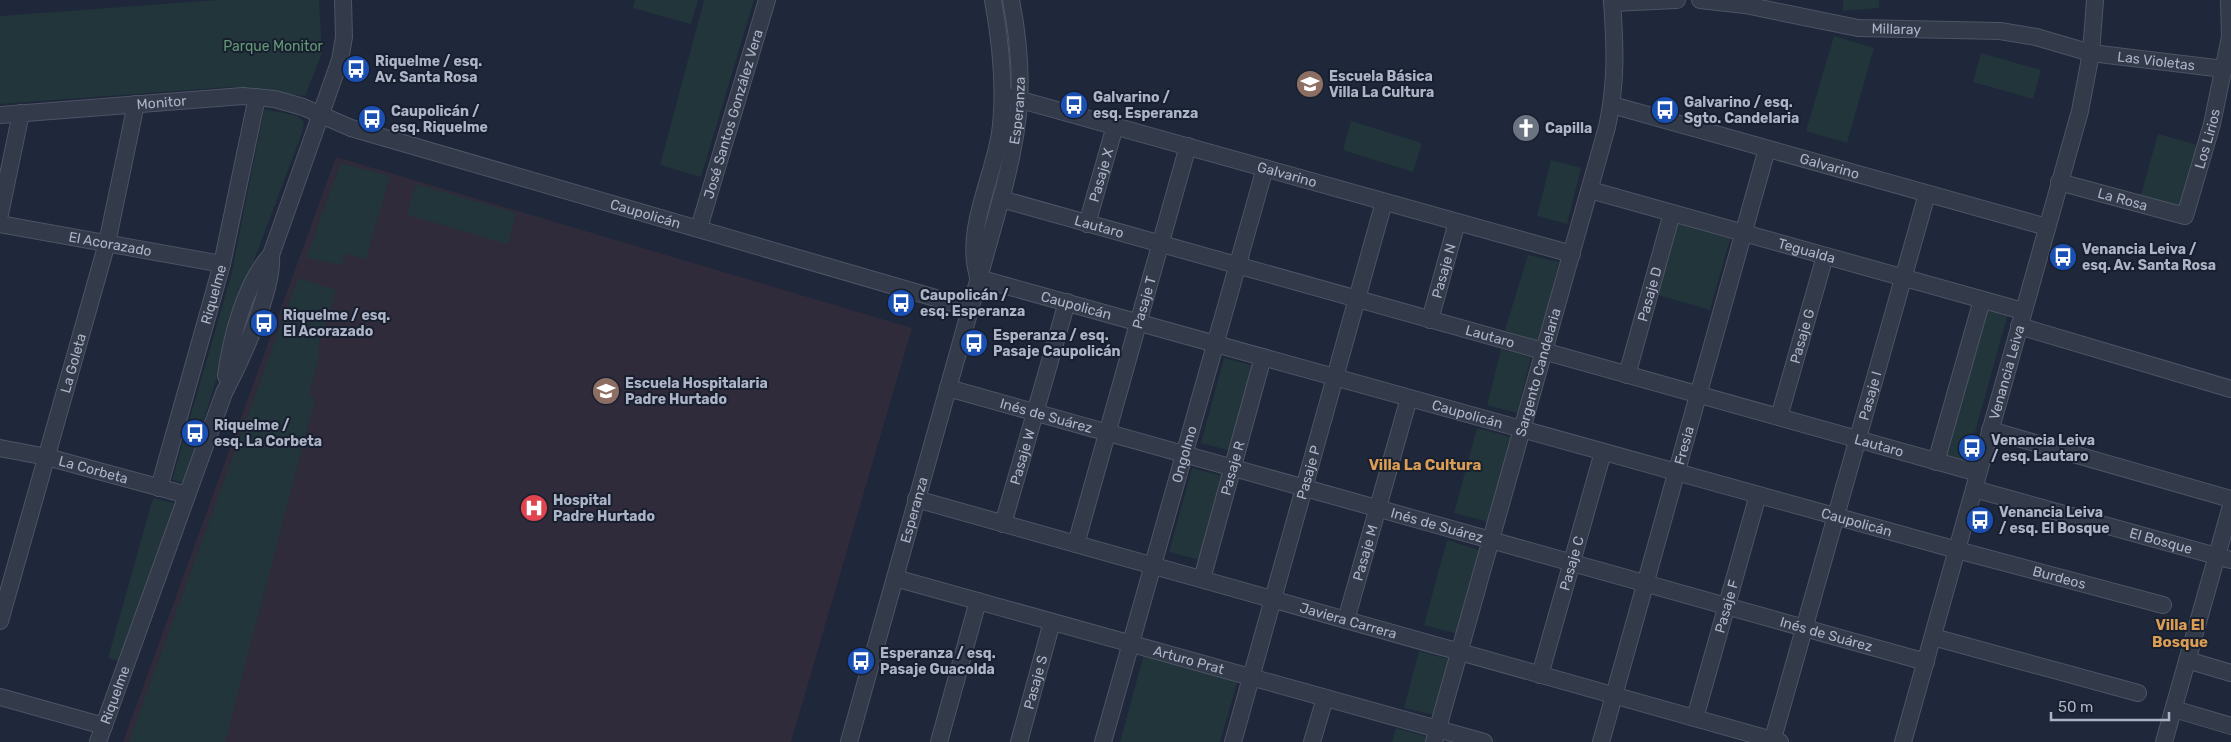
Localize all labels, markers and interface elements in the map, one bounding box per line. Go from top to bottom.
street label: Millaray [1871,20,1922,38]
street label: José Santos González Vera [700,27,766,201]
park label: Parque Monitor [223,38,323,55]
street label: Las Violetas [2116,48,2196,74]
place label: Riquelme / esq. Av. Santa Rosa [375,53,482,86]
bus stop icon: Riquelme / esq. Av. Santa Rosa [341,54,371,84]
place label: Escuela Básica Villa La Cultura [1329,68,1434,101]
school or university icon: Escuela Básica Villa La Cultura [1295,69,1325,99]
street label: Esperanza [1005,77,1028,146]
place label: Galvarino / esq. Esperanza [1093,89,1198,122]
bus stop icon: Galvarino / esq. Esperanza [1059,90,1089,120]
street label: Monitor [136,92,188,113]
place label: Galvarino / esq. Sgto. Candelaria [1684,94,1799,127]
bus stop icon: Galvarino / esq. Sgto. Candelaria [1650,95,1680,125]
place label: Caupolicán / esq. Riquelme [391,103,488,136]
bus stop icon: Caupolicán / esq. Riquelme [357,104,387,134]
street label: Los Lirios [2191,107,2223,171]
church icon: Capilla [1511,113,1541,143]
place label: Capilla [1545,120,1592,137]
street label: Pasaje X [1085,146,1117,204]
street label: Galvarino [1798,150,1861,182]
street label: Galvarino [1255,158,1319,191]
street label: La Rosa [2096,184,2150,214]
street label: Caupolicán [608,195,683,232]
street label: Lautaro [1073,212,1126,242]
street label: El Acorazado [67,228,153,260]
street label: Tegualda [1776,234,1837,267]
street label: Pasaje N [1428,241,1459,300]
place label: Venancia Leiva / esq. Av. Santa Rosa [2082,241,2216,274]
bus stop icon: Venancia Leiva / esq. Av. Santa Rosa [2048,242,2078,272]
street label: Riquelme [197,263,230,326]
street label: Pasaje D [1634,265,1665,323]
street label: Pasaje T [1128,274,1160,331]
place label: Caupolicán / esq. Esperanza [920,287,1025,320]
street label: Caupolicán [1039,287,1114,323]
bus stop icon: Caupolicán / esq. Esperanza [886,288,916,318]
street label: Sargento Candelaria [1512,306,1564,438]
place label: Riquelme / esq. El Acorazado [283,307,390,340]
street label: Pasaje G [1786,307,1818,365]
bus stop icon: Riquelme / esq. El Acorazado [249,308,279,338]
street label: Lautaro [1464,321,1517,351]
street label: Venancia Leiva [1985,323,2028,421]
place label: Esperanza / esq. Pasaje Caupolicán [993,327,1121,360]
bus stop icon: Esperanza / esq. Pasaje Caupolicán [959,328,989,358]
street label: La Goleta [56,331,89,395]
street label: Pasaje I [1855,369,1885,422]
place label: Escuela Hospitalaria Padre Hurtado [625,375,768,408]
school or university icon: Escuela Hospitalaria Padre Hurtado [591,376,621,406]
street label: Inés de Suárez [998,394,1094,437]
street label: Caupolicán [1430,396,1505,432]
place label: Riquelme / esq. La Corbeta [214,417,322,450]
bus stop icon: Riquelme / esq. La Corbeta [180,418,210,448]
street label: Ongolmo [1168,424,1200,485]
street label: Fresia [1671,424,1698,467]
street label: Pasaje W [1006,427,1039,487]
street label: Lautaro [1853,430,1906,460]
place label: Venancia Leiva / esq. Lautaro [1991,432,2095,465]
bus stop icon: Venancia Leiva / esq. Lautaro [1957,433,1987,463]
street label: Pasaje R [1217,439,1248,497]
street label: Pasaje P [1293,443,1324,501]
street label: La Corbeta [57,452,130,487]
district label: Villa La Cultura [1369,456,1482,474]
street label: Esperanza [897,475,931,545]
place label: Hospital Padre Hurtado [553,492,655,525]
hospital icon: Hospital Padre Hurtado [519,493,549,523]
street label: Inés de Suárez [1389,504,1485,546]
street label: Caupolicán [1819,504,1894,540]
place label: Venancia Leiva / esq. El Bosque [1999,504,2110,537]
bus stop icon: Venancia Leiva / esq. El Bosque [1965,505,1995,535]
street label: Pasaje M [1349,523,1381,583]
street label: El Bosque [2128,524,2195,557]
street label: Pasaje C [1556,534,1587,593]
street label: Burdeos [2031,562,2088,593]
street label: Pasaje F [1711,578,1742,635]
street label: Javiera Carrera [1298,599,1399,642]
street label: Inés de Suárez [1778,613,1874,655]
district label: Villa El Bosque [2152,616,2208,651]
street label: Arturo Prat [1152,642,1227,678]
place label: Esperanza / esq. Pasaje Guacolda [880,645,996,678]
bus stop icon: Esperanza / esq. Pasaje Guacolda [846,646,876,676]
street label: Pasaje S [1020,653,1051,711]
street label: Riquelme [97,663,133,727]
scale bar [2051,690,2168,722]
text: 50 m [2058,698,2093,716]

